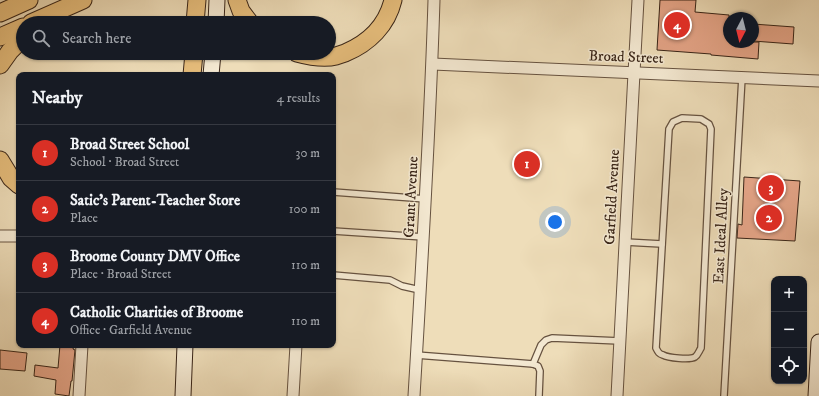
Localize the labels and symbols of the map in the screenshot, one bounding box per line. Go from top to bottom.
pin: 4 [664,10,690,40]
north arrow [723,12,759,48]
street label: Broad Street [588,46,664,68]
pin: 1 [514,149,540,179]
street label: Garfield Avenue [600,149,624,245]
street label: Grant Avenue [399,156,423,238]
pin: 3 [758,173,784,203]
street label: East Ideal Alley [709,187,733,284]
pin: 2 [756,203,782,233]
your location [545,212,565,232]

